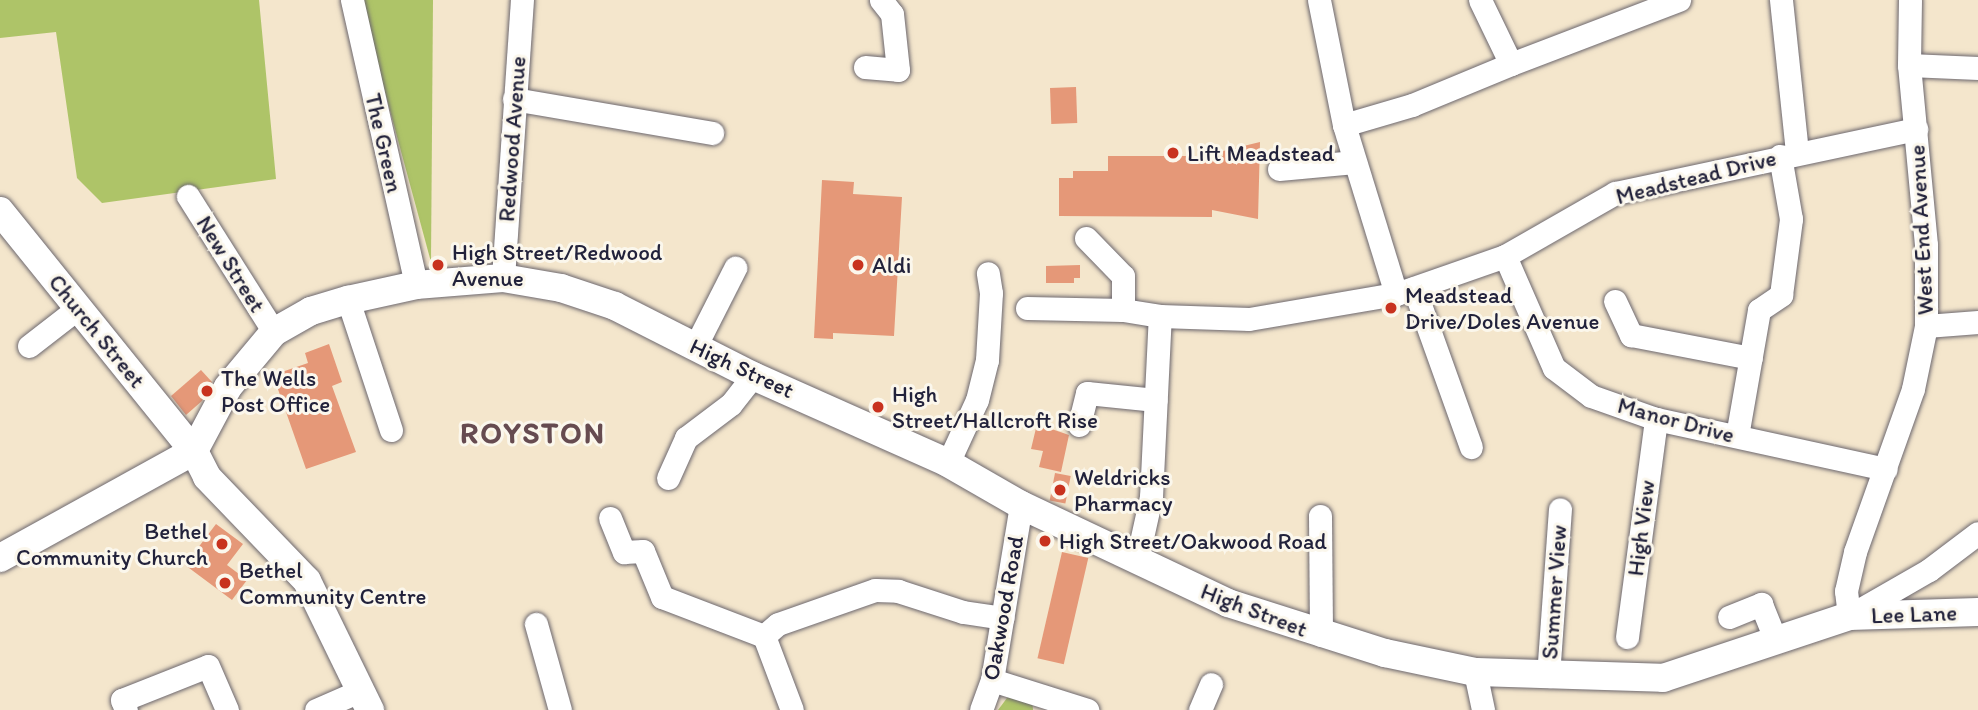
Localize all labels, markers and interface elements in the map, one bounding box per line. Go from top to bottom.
street label: Redwood Avenue [492,55,532,223]
street label: The Green [359,91,409,195]
place label: Lift Meadstead [1187,139,1334,167]
street label: Meadstead Drive [1613,144,1779,210]
marker: Lift Meadstead [1165,145,1181,161]
street label: West End Avenue [1903,145,1939,315]
street label: New Street [191,211,271,317]
place label: High Street/Redwood Avenue [452,238,662,292]
place label: Aldi [872,251,911,279]
marker: High Street/Redwood Avenue [430,257,446,273]
marker: Aldi [850,257,866,273]
street label: Church Street [43,269,151,393]
place label: Meadstead Drive/Doles Avenue [1405,281,1598,335]
marker: Meadstead Drive/Doles Avenue [1383,300,1399,316]
street label: High Street [686,332,798,404]
place label: The Wells Post Office [221,364,330,418]
place label: High Street/Hallcroft Rise [892,380,1098,434]
marker: The Wells Post Office [199,383,215,399]
street label: Manor Drive [1614,391,1738,449]
marker: High Street/Hallcroft Rise [870,399,886,415]
district label: ROYSTON [461,415,605,451]
place label: Weldricks Pharmacy [1074,463,1172,517]
street label: High View [1621,478,1661,578]
marker: Weldricks Pharmacy [1052,482,1068,498]
place label: Bethel Community Church [16,517,208,571]
street label: Summer View [1536,524,1572,660]
place label: High Street/Oakwood Road [1059,527,1327,555]
street label: Oakwood Road [977,533,1029,683]
marker: High Street/Oakwood Road [1037,533,1053,549]
marker: Bethel Community Church [214,536,230,552]
place label: Bethel Community Centre [239,556,427,610]
marker: Bethel Community Centre [217,575,233,591]
street label: High Street [1197,577,1311,643]
street label: Lee Lane [1870,599,1958,629]

